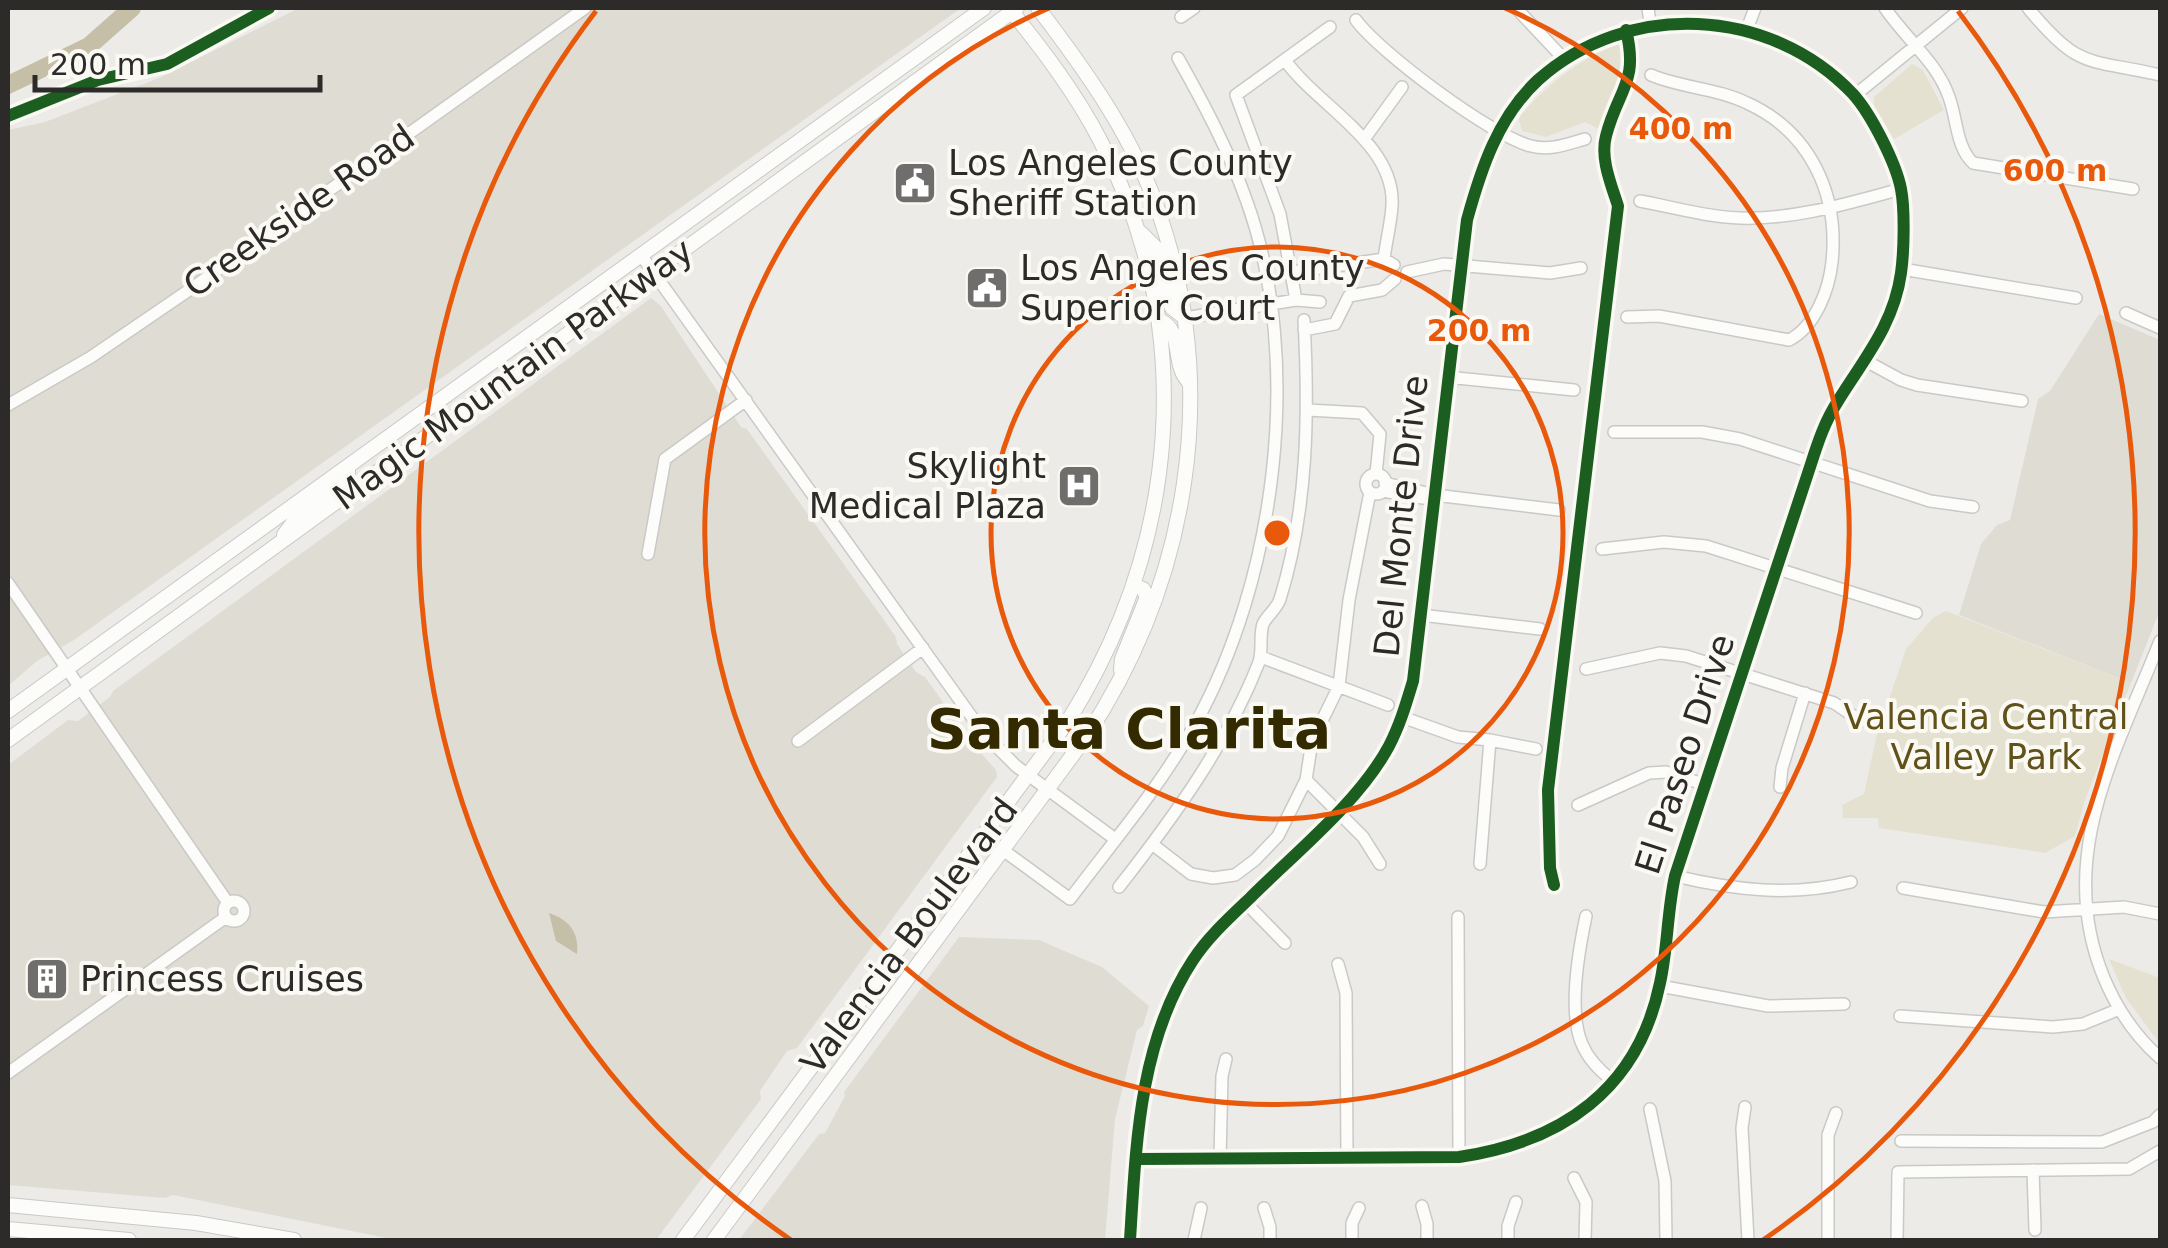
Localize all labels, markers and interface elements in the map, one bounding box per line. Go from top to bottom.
scale bar [35,30,320,92]
text: 200 m [50,47,146,82]
text: 400 m [1629,111,1733,146]
street label: Creekside Road [176,117,422,305]
place label: Los Angeles County Sheriff Station [948,143,1293,223]
text: 600 m [2003,153,2107,188]
public building icon: Los Angeles County Sheriff Station [892,160,938,206]
street label: Magic Mountain Parkway [325,230,701,518]
place label: Los Angeles County Superior Court [1020,248,1365,328]
public building icon: Los Angeles County Superior Court [964,265,1010,311]
text: 200 m [1427,313,1531,348]
street label: Del Monte Drive [1366,373,1436,659]
place label: Skylight Medical Plaza [809,446,1046,526]
hospital icon: Skylight Medical Plaza [1056,463,1102,509]
centre of rings [1259,515,1295,551]
street label: El Paseo Drive [1627,629,1743,879]
district label: Santa Clarita [927,697,1331,761]
park label: Valencia Central Valley Park [1843,697,2129,777]
street label: Valencia Boulevard [792,790,1026,1082]
building icon: Princess Cruises [24,956,70,1002]
place label: Princess Cruises [80,959,364,999]

